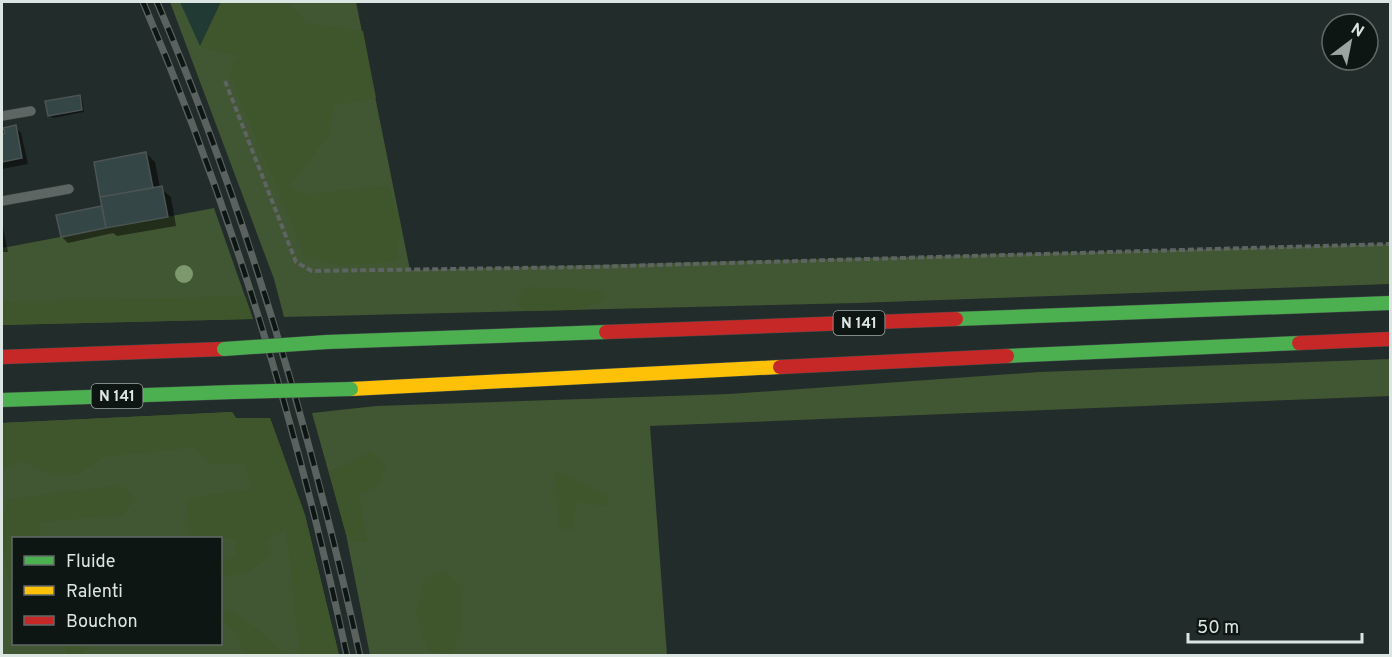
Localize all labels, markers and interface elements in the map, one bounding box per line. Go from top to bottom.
north arrow [1320,12,1380,72]
text: N [1347,19,1367,43]
road number: N 141 [834,311,884,335]
road number: N 141 [92,384,142,408]
legend [12,537,222,645]
text: Fluide [66,551,115,574]
text: Ralenti [66,581,123,604]
scale bar [1188,606,1362,644]
text: Bouchon [66,611,138,634]
text: 50 m [1197,617,1239,640]

